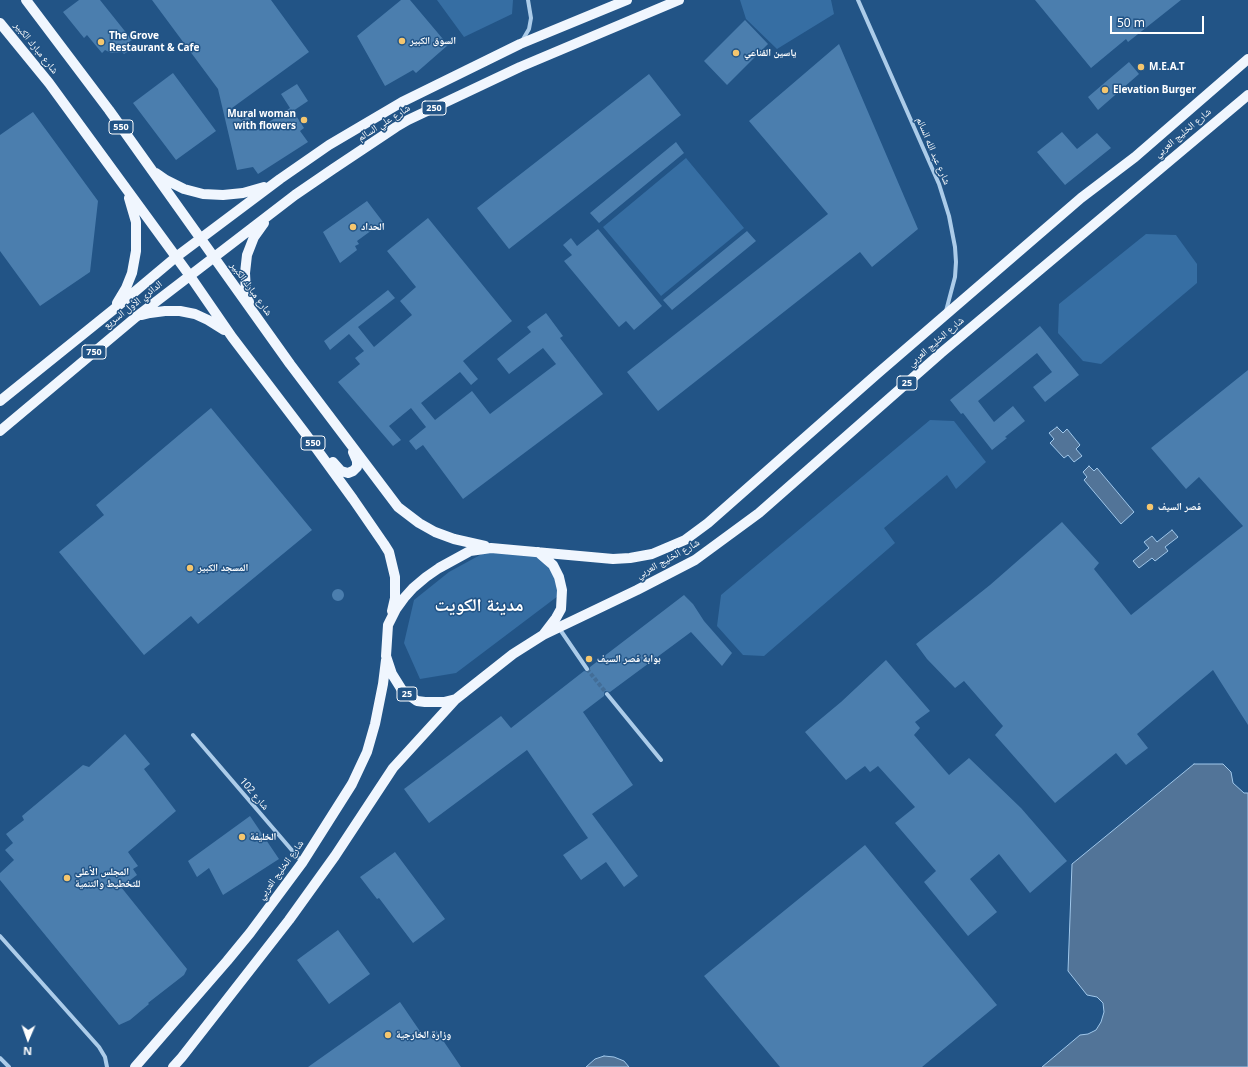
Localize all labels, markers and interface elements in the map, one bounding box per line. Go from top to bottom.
scale bar [1112,8,1206,34]
text: 50 m [1117,14,1145,31]
street label: شارع مبارك الكبير [11,20,61,76]
place label: The Grove Restaurant & Cafe [109,30,199,54]
place label: السوق الكبير [410,35,456,47]
marker: السوق الكبير [397,36,407,46]
marker: The Grove Restaurant & Cafe [96,37,106,47]
place label: ياسين القناعي [744,47,796,59]
marker: ياسين القناعي [731,48,741,58]
place label: M.E.A.T [1149,61,1184,73]
marker: M.E.A.T [1136,62,1146,72]
place label: Elevation Burger [1113,84,1196,96]
marker: Elevation Burger [1100,85,1110,95]
road number: 250 [422,101,446,115]
street label: شارع علي السالم [356,102,412,144]
street label: شارع الخليج العربي [1152,106,1214,160]
place label: Mural woman with flowers [227,108,296,132]
marker: Mural woman with flowers [299,115,309,125]
street label: شارع عبد الله السالم [913,115,953,187]
road number: 550 [109,120,133,134]
place label: الحداد [361,221,385,233]
marker: الحداد [348,222,358,232]
street label: شارع مبارك الكبير [228,260,274,318]
street label: الدائري الأول السريع [101,278,165,332]
street label: شارع الخليج العربي [906,314,966,370]
road number: 750 [82,345,106,359]
road number: 25 [897,376,917,390]
road number: 550 [301,436,325,450]
place label: قصر السيف [1158,501,1201,513]
marker: قصر السيف [1145,502,1155,512]
street label: شارع الخليج العربي [634,537,702,581]
place label: المسجد الكبير [198,562,248,574]
marker: المسجد الكبير [185,563,195,573]
district label: مدينة الكويت [435,595,523,617]
place label: بوابة قصر السيف [597,653,661,665]
marker: بوابة قصر السيف [584,654,594,664]
road number: 25 [397,687,417,701]
street label: شارع 102 [237,775,271,813]
place label: الخليفة [250,831,276,843]
marker: الخليفة [237,832,247,842]
street label: شارع الخليج العربي [255,838,307,902]
place label: المجلس الأعلى للتخطيط والتنمية [75,866,140,890]
marker: المجلس الأعلى للتخطيط والتنمية [62,873,72,883]
north arrow [8,1019,48,1059]
place label: وزارة الخارجية [396,1029,451,1041]
marker: وزارة الخارجية [383,1030,393,1040]
text: N [23,1044,32,1059]

